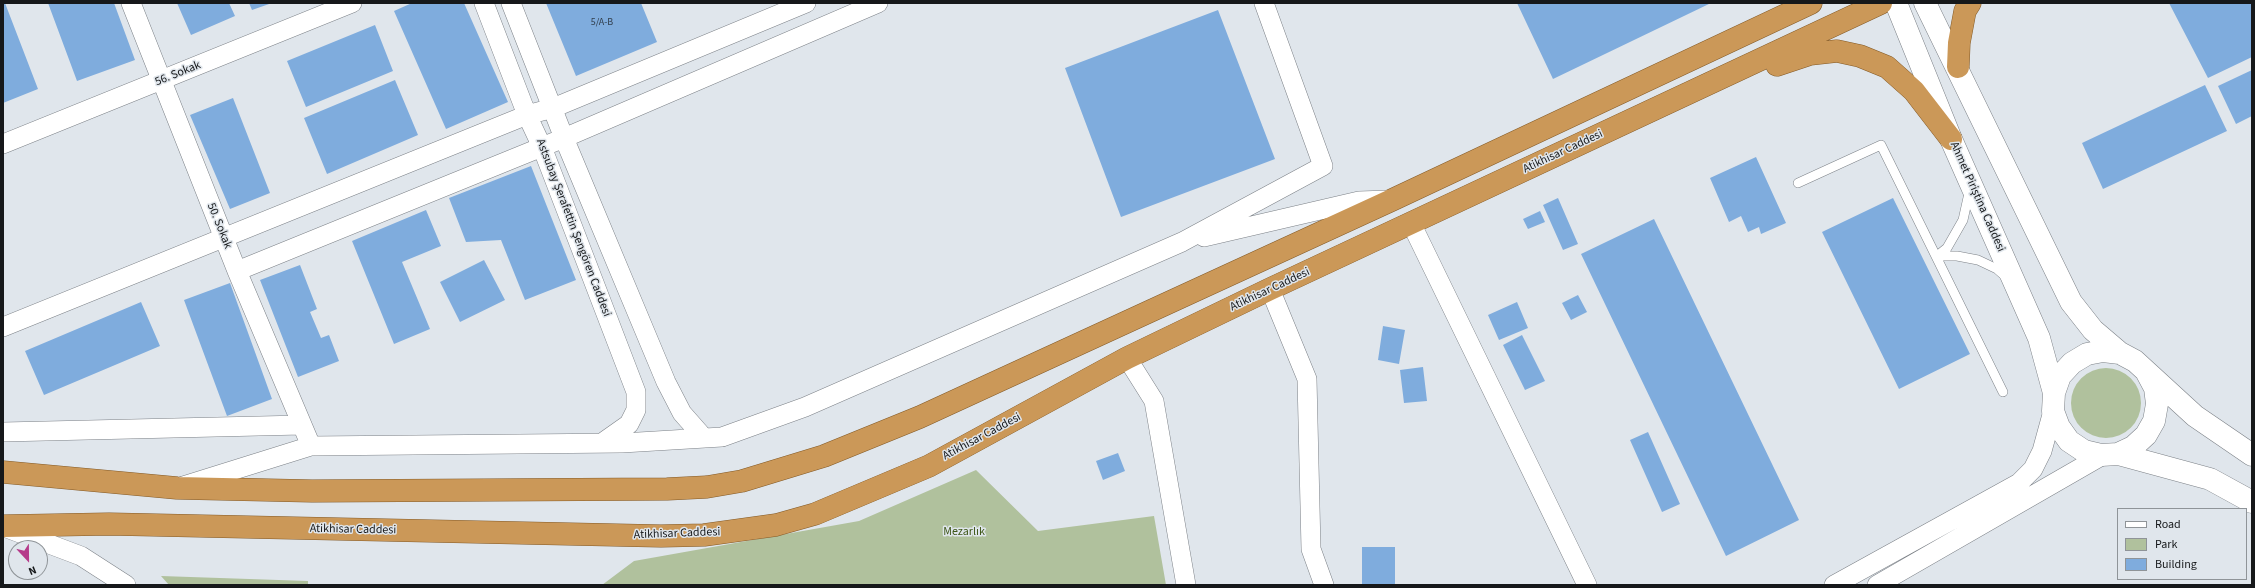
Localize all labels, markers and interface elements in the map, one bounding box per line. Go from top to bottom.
house number: 5/A-B [591,17,613,29]
street label: 56. Sokak [153,58,203,90]
street label: Atikhisar Caddesi [1521,127,1605,177]
street label: Astsubay Şerafettin Şengören Caddesi [532,137,614,319]
street label: Ahmet Piriştina Caddesi [1946,140,2008,254]
street label: 50. Sokak [203,201,235,251]
street label: Atikhisar Caddesi [1228,265,1312,315]
street label: Atikhisar Caddesi [940,410,1024,464]
legend [2117,508,2247,580]
text: Road [2155,516,2181,533]
street label: Atikhisar Caddesi [310,522,396,538]
street label: Atikhisar Caddesi [633,525,721,543]
park label: Mezarlık [943,525,985,539]
text: Park [2155,536,2177,553]
north arrow [8,540,48,580]
text: Building [2155,556,2197,573]
text: N [26,562,39,579]

